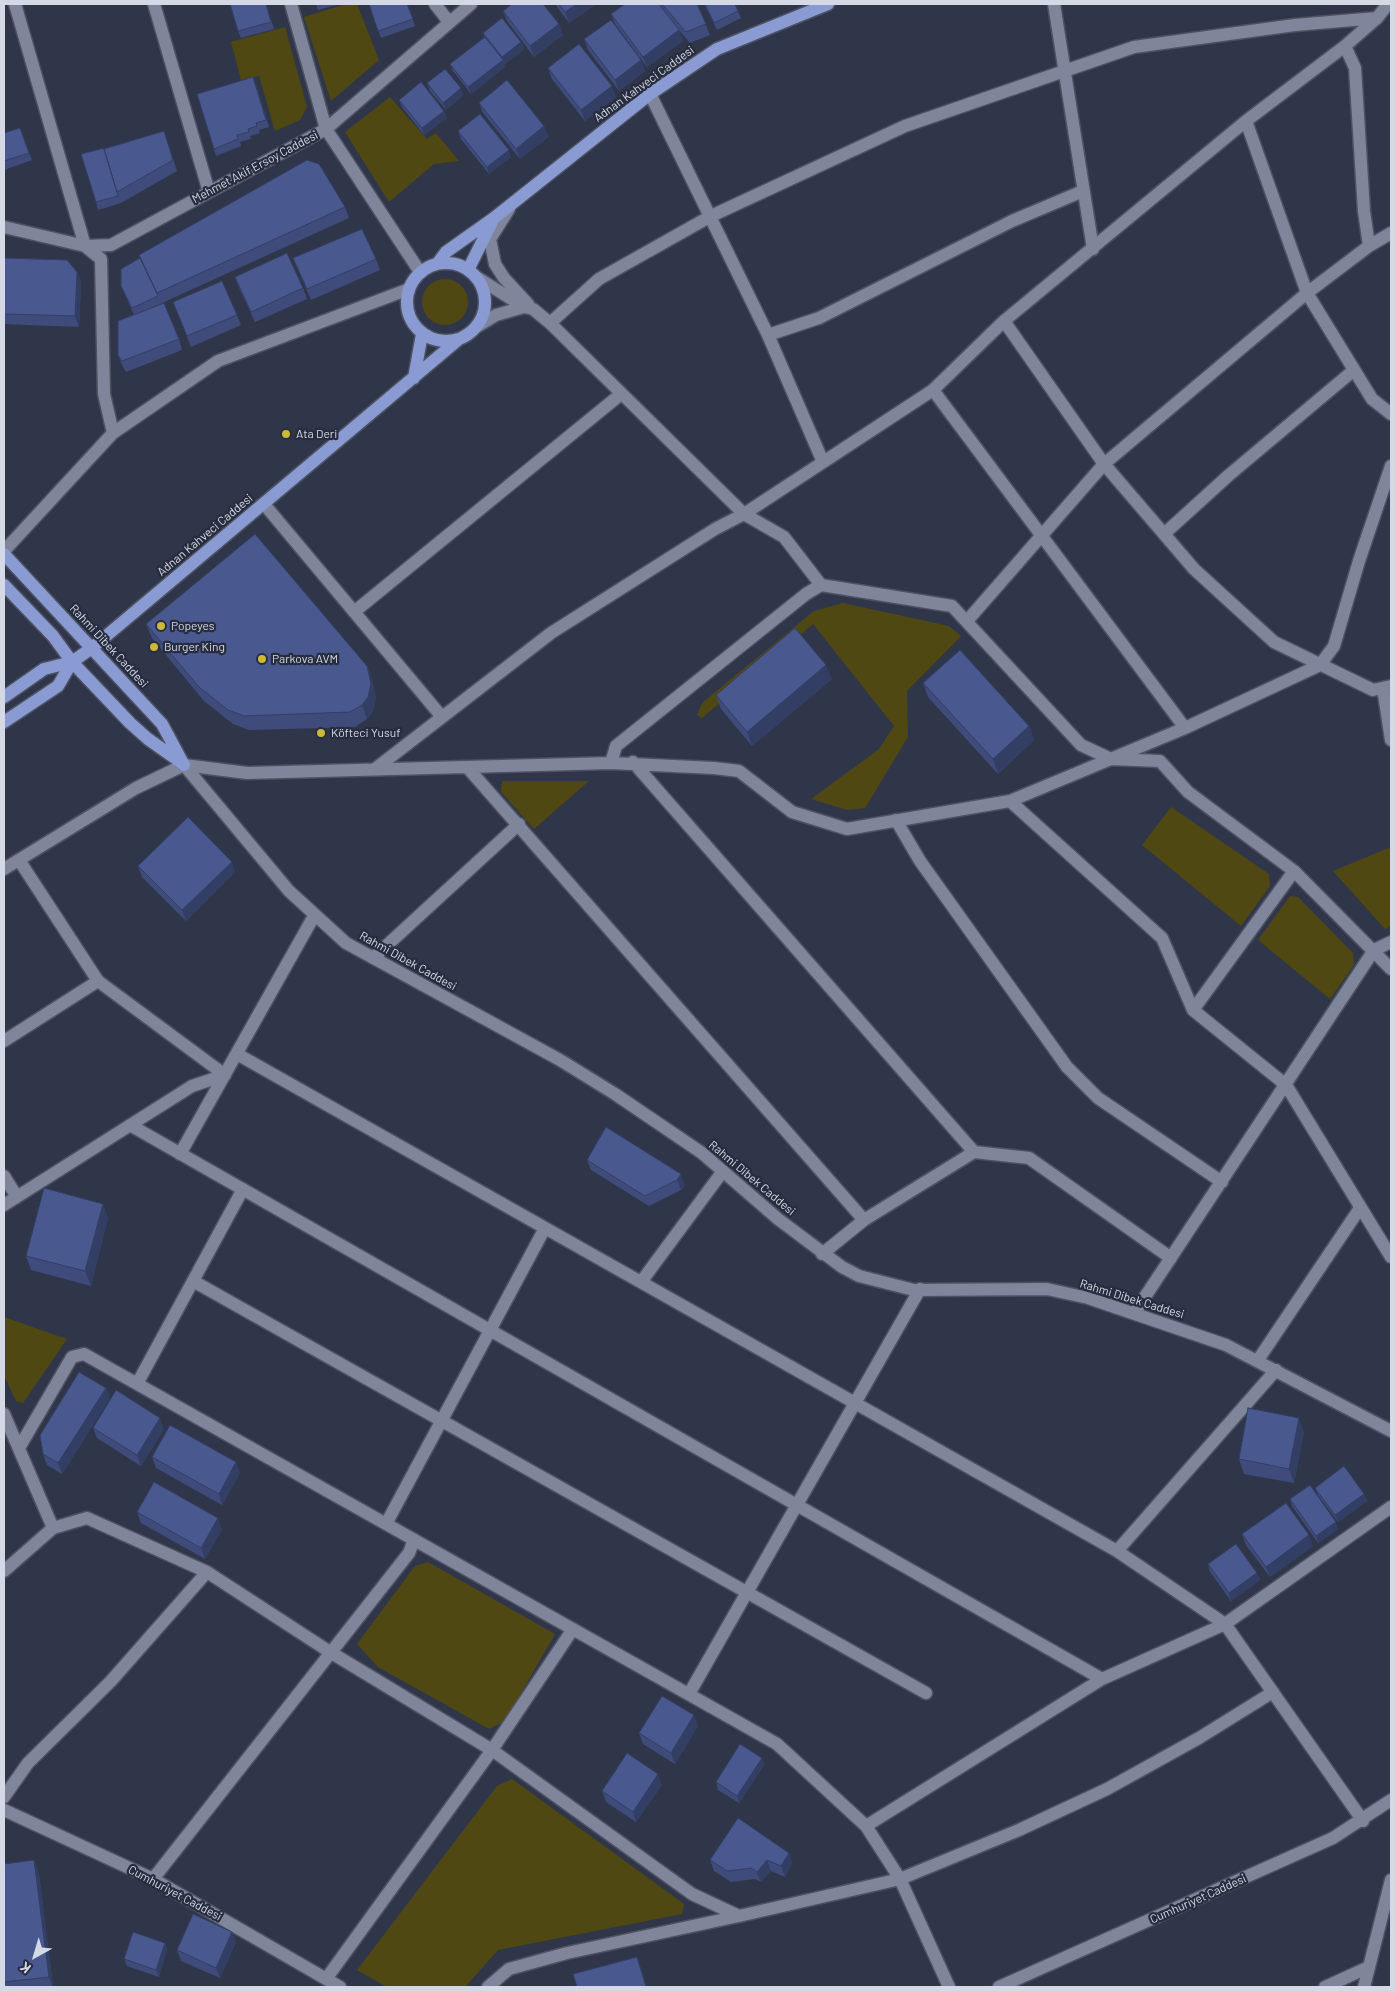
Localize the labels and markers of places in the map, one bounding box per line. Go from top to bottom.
place label: Ata Deri [296,427,337,441]
marker: Ata Deri [280,428,292,440]
place label: Popeyes [171,619,215,633]
marker: Popeyes [155,620,167,632]
place label: Burger King [164,640,225,654]
marker: Burger King [148,641,160,653]
place label: Parkova AVM [272,652,338,666]
marker: Parkova AVM [256,653,268,665]
place label: Köfteci Yusuf [331,726,400,740]
marker: Köfteci Yusuf [315,727,327,739]

